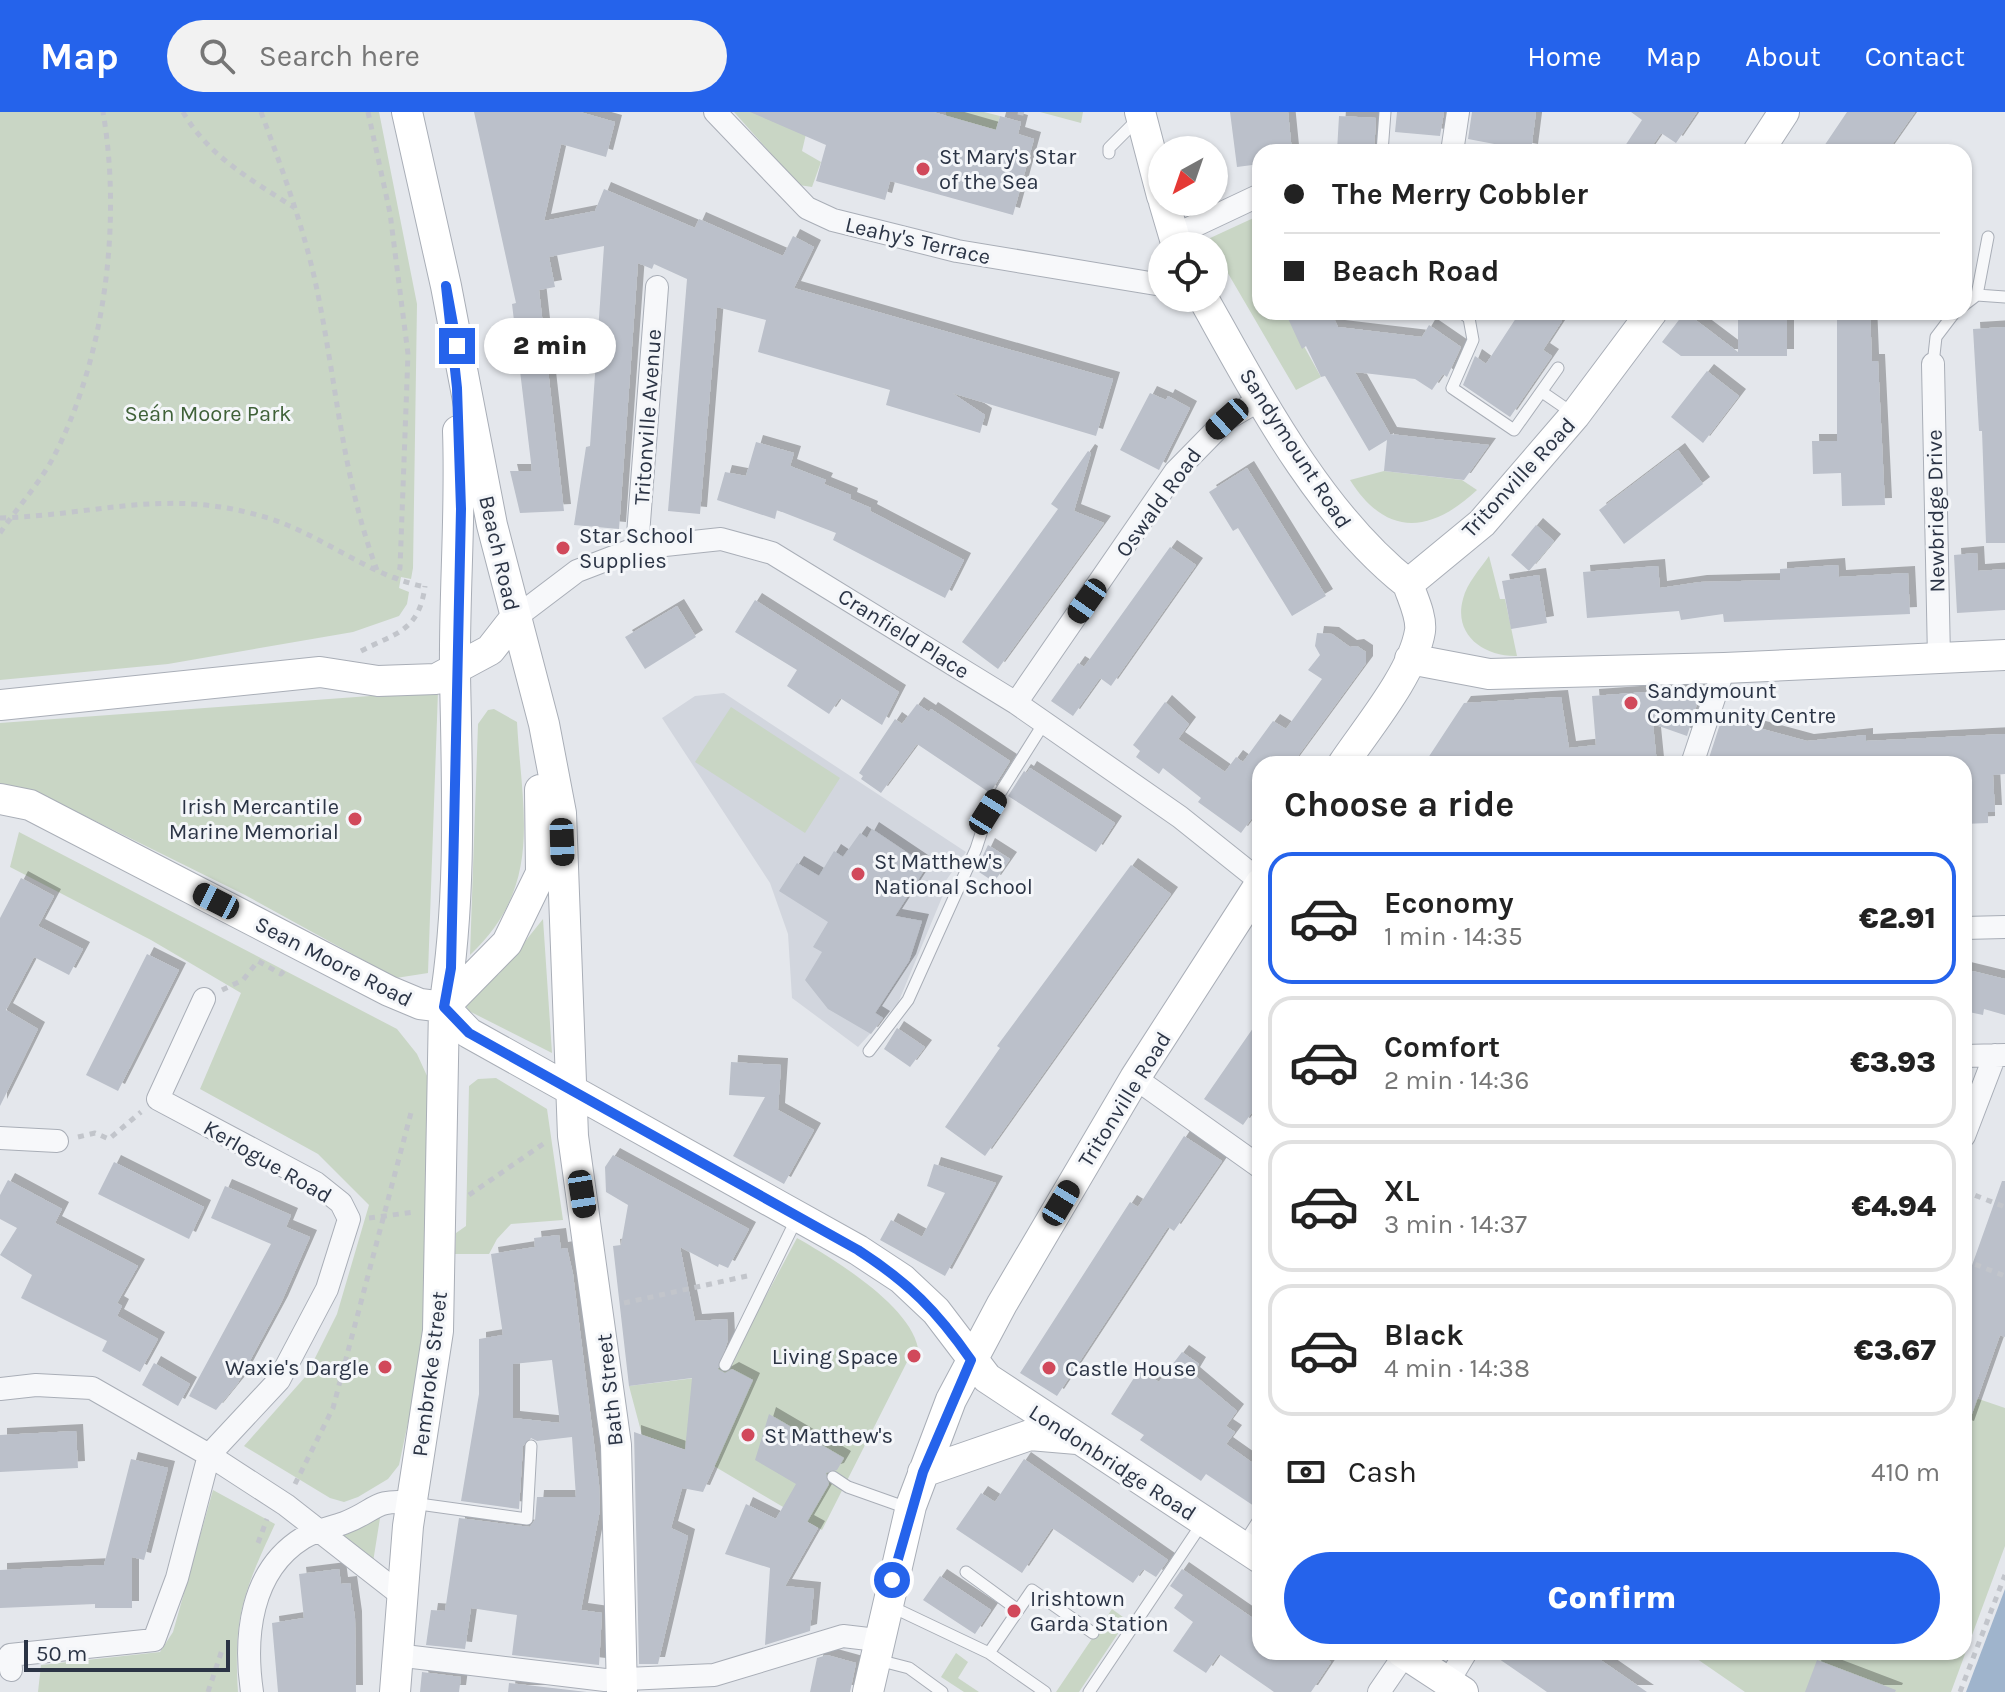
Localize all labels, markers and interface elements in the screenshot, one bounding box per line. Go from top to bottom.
search box [167,20,727,92]
text: Map [40,34,119,79]
icon: search [195,34,239,78]
text: Search here [259,38,420,74]
text: Home [1527,40,1602,73]
text: Map [1646,40,1701,73]
text: About [1745,40,1821,73]
text: Contact [1865,40,1965,73]
north arrow [1148,136,1228,216]
map controls [1148,136,1228,312]
place label: St Mary's Star of the Sea [939,144,1076,195]
marker: St Mary's Star of the Sea [914,160,932,178]
text: The Merry Cobbler [1332,176,1588,212]
street label: Leahy's Terrace [843,212,993,270]
button: locate [1148,232,1228,312]
text: Beach Road [1332,253,1499,289]
callout: 2 min [485,318,617,374]
route end [439,328,475,364]
street label: Tritonville Avenue [629,328,667,506]
text: 2 min [513,330,587,361]
street label: Sandymount Road [1234,364,1357,533]
car [1201,394,1253,444]
park label: Seán Moore Park [124,401,292,427]
street label: Tritonville Road [1457,412,1581,543]
street label: Newbridge Drive [1922,429,1950,593]
street label: Oswald Road [1110,443,1207,562]
street label: Beach Road [473,493,525,613]
place label: Star School Supplies [579,523,694,574]
marker: Star School Supplies [554,539,572,557]
car [1063,574,1111,628]
street label: Cranfield Place [833,583,974,685]
place label: Sandymount Community Centre [1647,678,1836,729]
marker: Sandymount Community Centre [1622,694,1640,712]
text: Choose a ride [1284,783,1514,825]
car [965,785,1011,839]
place label: Irish Mercantile Marine Memorial [169,794,339,845]
marker: Irish Mercantile Marine Memorial [346,810,364,828]
car [549,818,575,866]
place label: St Matthew's National School [874,849,1033,900]
marker: St Matthew's National School [849,865,867,883]
car [189,879,243,923]
icon: car [1288,882,1360,954]
text: Economy [1384,885,1514,921]
text: €2.91 [1859,900,1936,936]
street label: Sean Moore Road [251,911,417,1013]
text: 1 min · 14:35 [1384,921,1523,952]
icon: car [1288,1026,1360,1098]
street label: Tritonville Road [1073,1027,1177,1172]
text: Comfort [1384,1029,1500,1065]
text: €3.93 [1850,1044,1936,1080]
text: 2 min · 14:36 [1384,1065,1529,1096]
street label: Kerlogue Road [199,1115,336,1209]
car [566,1168,598,1220]
icon: car [1288,1170,1360,1242]
text: XL [1384,1173,1419,1209]
car [1038,1176,1084,1230]
text: €4.94 [1851,1188,1936,1224]
text: 3 min · 14:37 [1384,1209,1527,1240]
street label: Pembroke Street [407,1290,453,1458]
icon: car [1288,1314,1360,1386]
text: Black [1384,1317,1464,1353]
street label: Bath Street [591,1332,629,1447]
text: €3.67 [1854,1332,1936,1368]
place label: Living Space [772,1344,898,1370]
marker: Living Space [905,1347,923,1365]
text: 4 min · 14:38 [1384,1353,1530,1384]
place label: Waxie's Dargle [225,1355,369,1381]
place label: Castle House [1065,1356,1196,1382]
marker: Waxie's Dargle [376,1358,394,1376]
marker: Castle House [1040,1359,1058,1377]
street label: Londonbridge Road [1024,1399,1201,1527]
place label: St Matthew's [764,1423,893,1449]
marker: St Matthew's [739,1426,757,1444]
icon: cash [1284,1450,1328,1494]
text: Cash [1348,1454,1417,1490]
text: 410 m [1871,1457,1940,1488]
button: Confirm [1284,1552,1940,1644]
route start [874,1562,910,1598]
place label: Irishtown Garda Station [1030,1586,1168,1637]
marker: Irishtown Garda Station [1005,1602,1023,1620]
scale bar [24,1636,230,1672]
text: 50 m [36,1641,87,1667]

